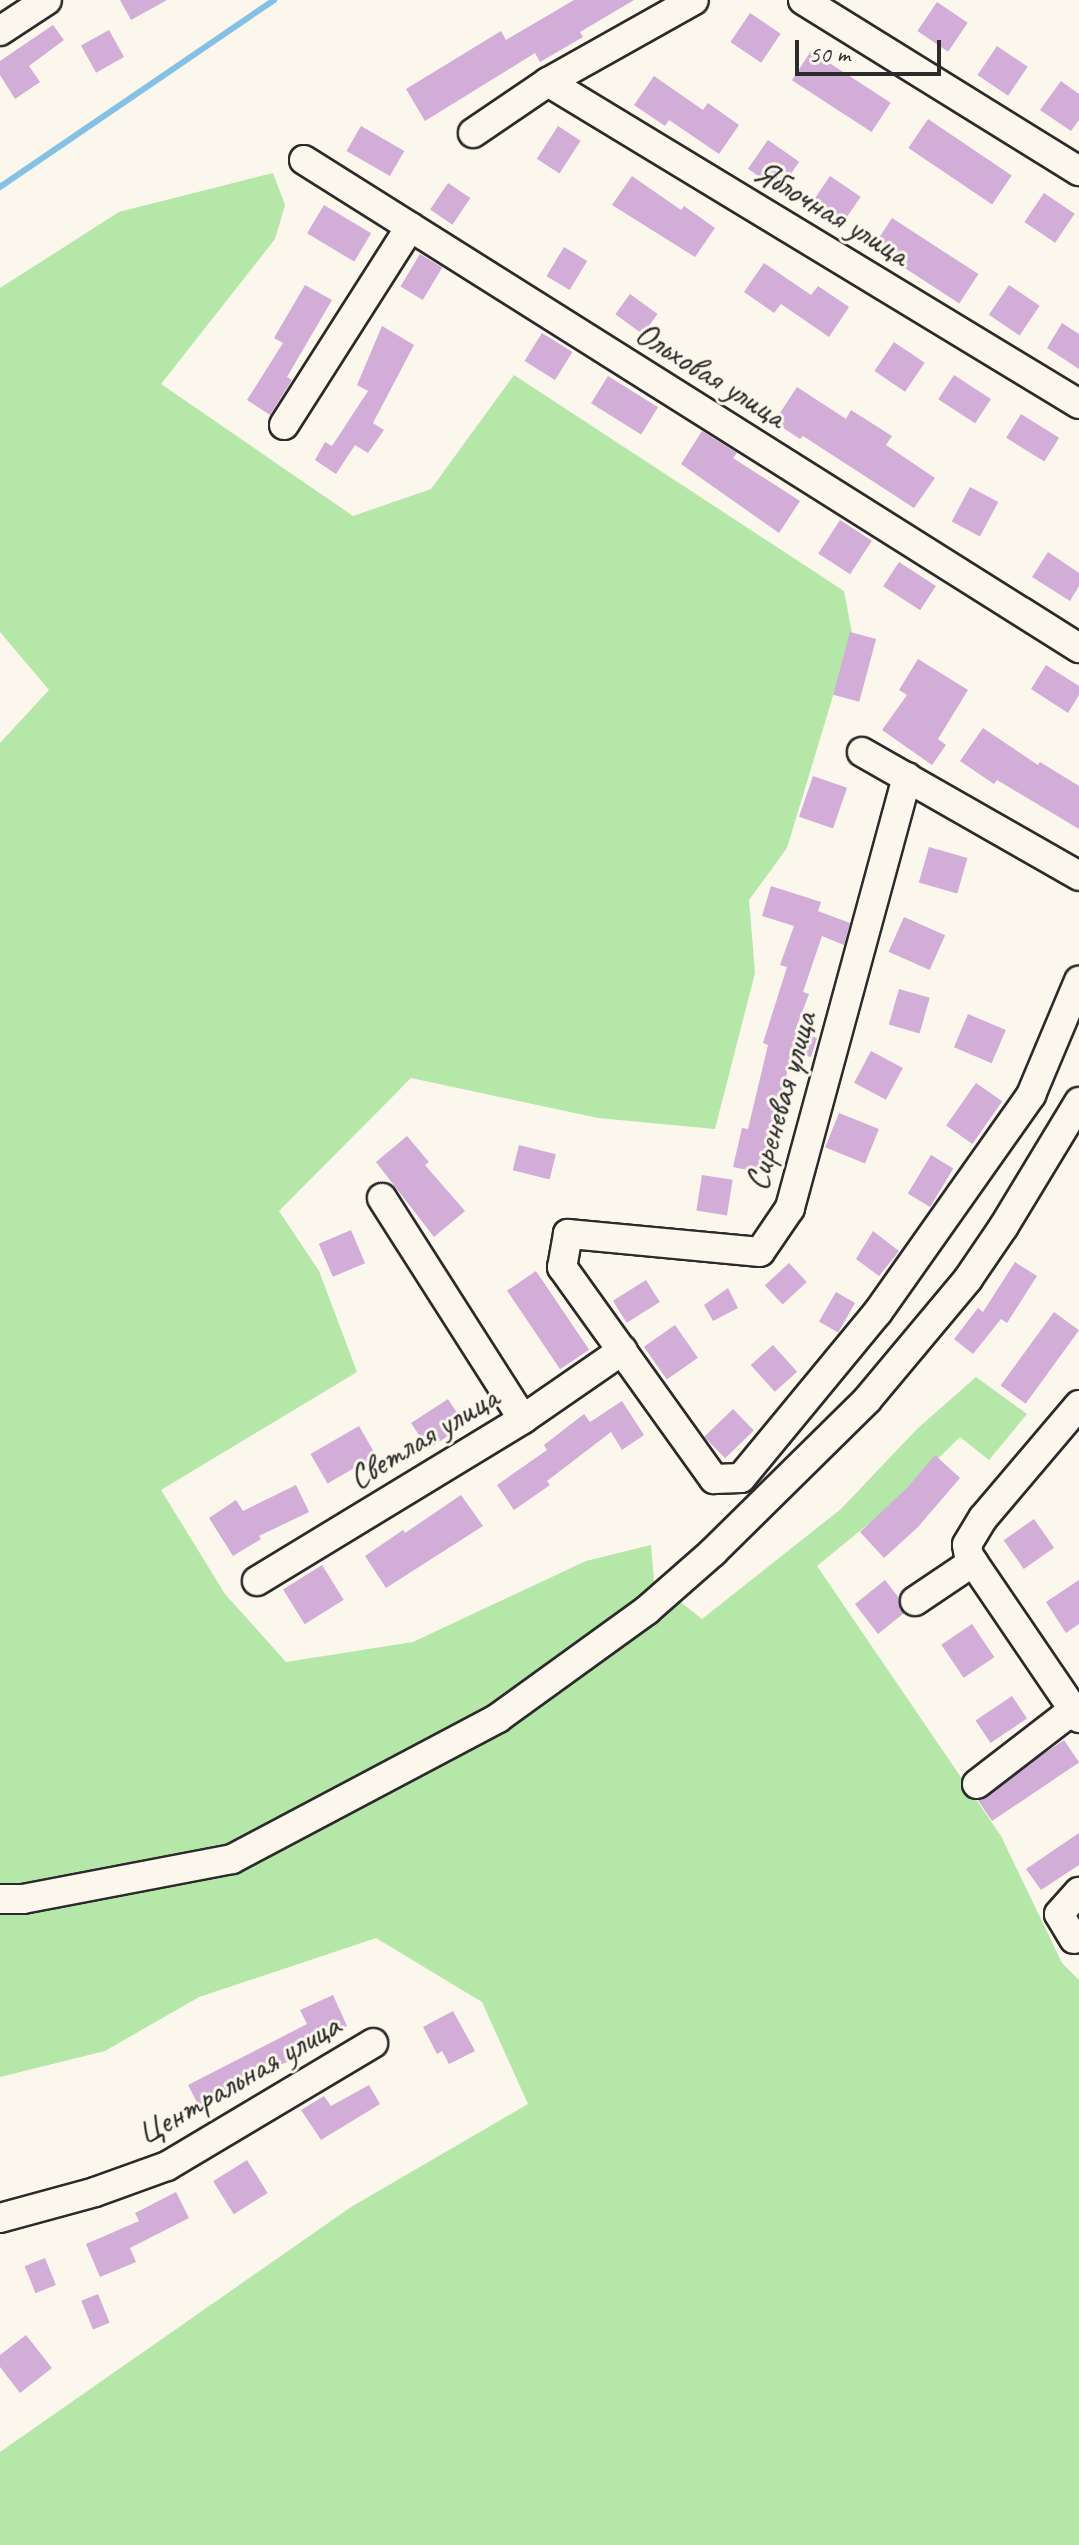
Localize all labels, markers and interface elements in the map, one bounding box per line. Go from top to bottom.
scale bar [799,24,945,74]
text: 50 m [809,39,850,69]
street label: Яблочная улица [747,150,917,274]
street label: Ольховая улица [628,311,794,437]
street label: Сиреневая улица [735,1006,825,1196]
street label: Светлая улица [341,1376,505,1498]
street label: Центральная улица [128,2004,348,2154]

